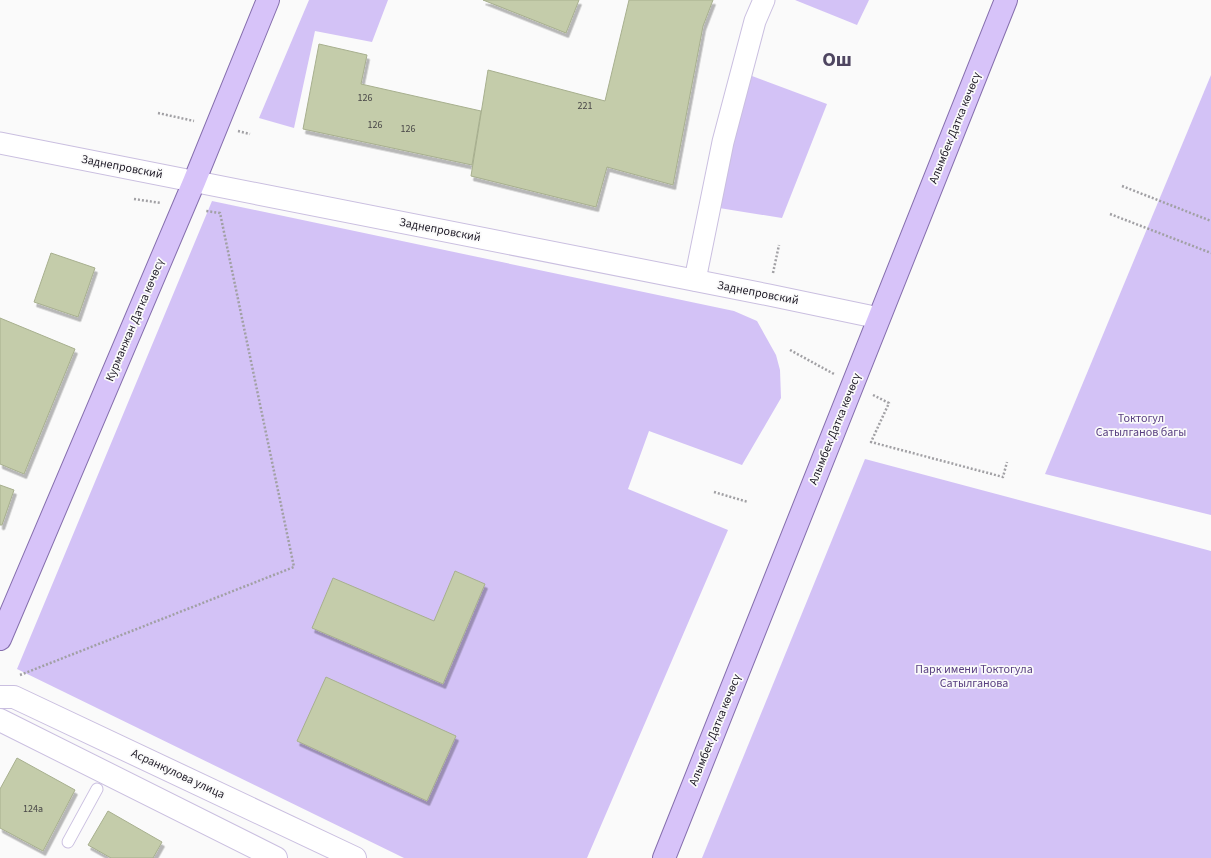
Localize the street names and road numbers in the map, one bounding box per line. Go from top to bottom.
street label: Алымбек Датка көчөсү [925,69,985,186]
street label: Заднепровский [80,151,164,183]
street label: Заднепровский [398,214,482,246]
street label: Курманжан Датка көчөсү [101,255,169,384]
street label: Заднепровский [716,277,800,309]
street label: Алымбек Датка көчөсү [805,370,865,487]
street label: Алымбек Датка көчөсү [685,671,745,788]
street label: Асранкулова улица [128,745,228,803]

